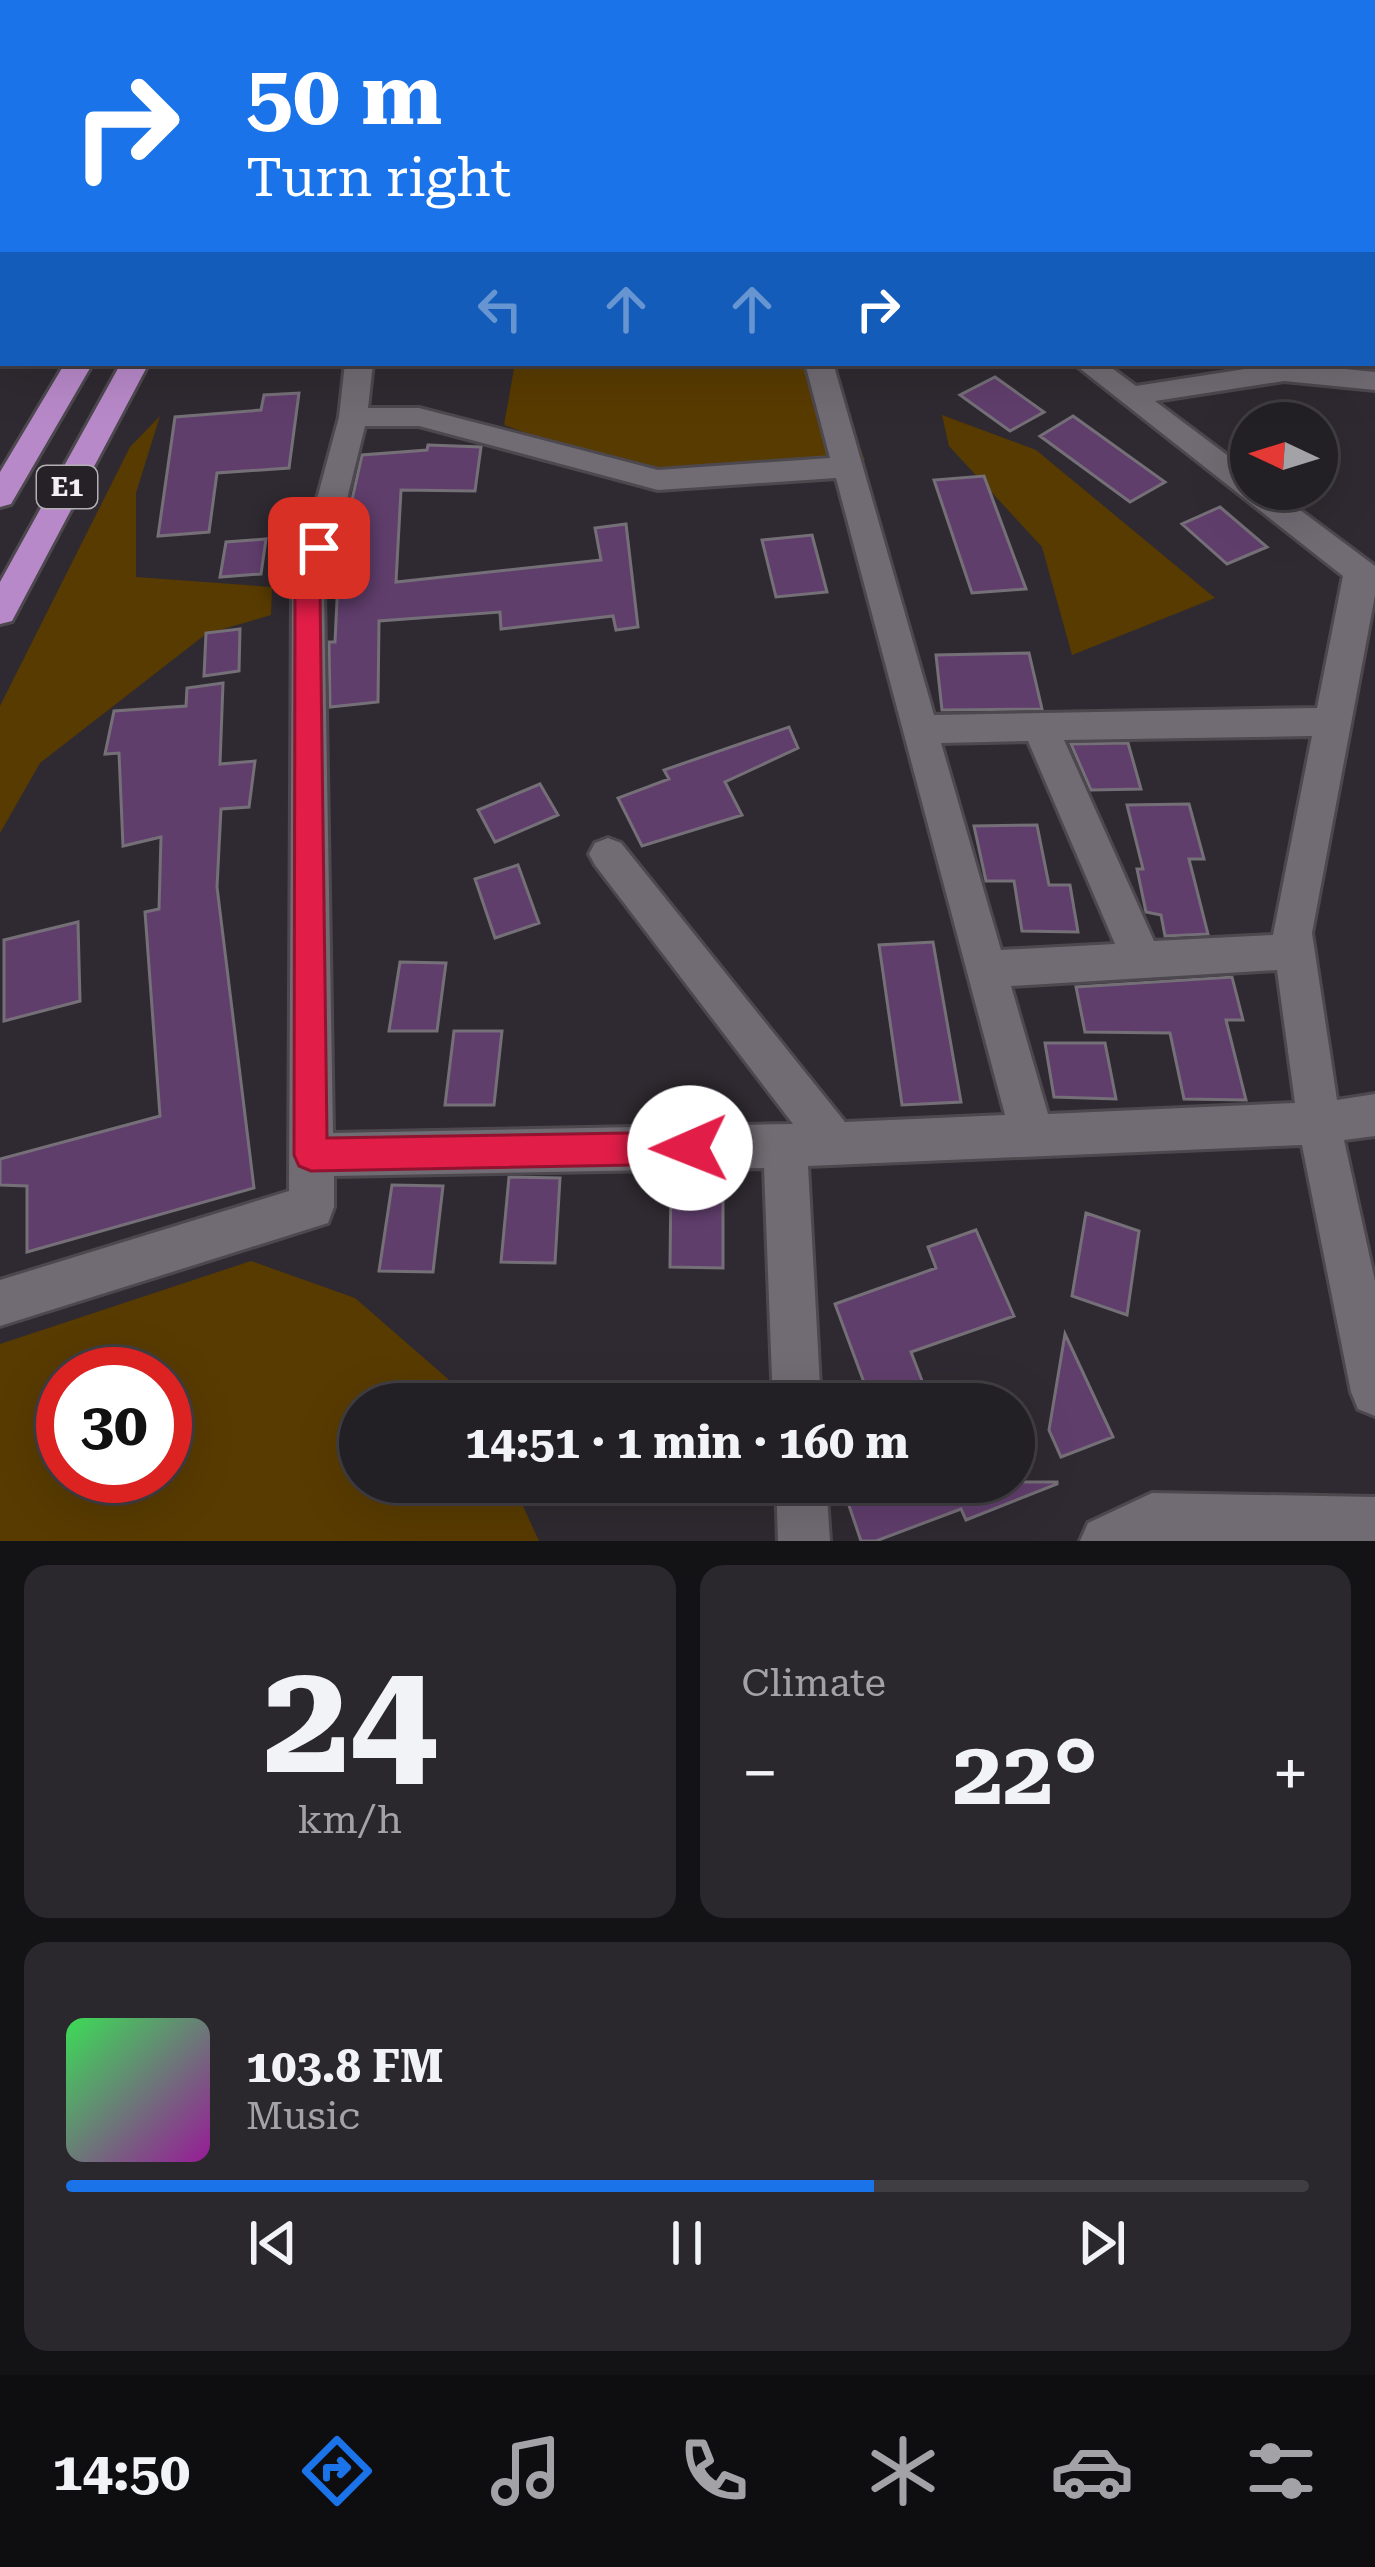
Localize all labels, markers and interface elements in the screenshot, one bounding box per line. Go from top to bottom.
text: 50 m [246,46,442,144]
icon: right [48,48,204,204]
text: Turn right [246,146,511,209]
icon: left [467,276,533,342]
icon: ahead [593,276,659,342]
icon: ahead [719,276,785,342]
icon: right [845,276,911,342]
north arrow [1230,402,1338,510]
map controls [1230,402,1338,510]
road number: E1 [37,466,97,508]
pin [268,497,370,599]
icon: arrive [286,515,352,581]
position arrow [627,1085,753,1211]
speed limit sign: 30 [36,1347,192,1503]
text: 14:51 · 1 min · 160 m [465,1416,909,1469]
text: 24 [262,1627,437,1810]
text: Climate [742,1660,886,1706]
text: 22° [952,1721,1098,1826]
text: − [742,1735,778,1812]
text: + [1272,1735,1309,1812]
text: km/h [298,1797,402,1843]
text: 103.8 FM [246,2040,444,2093]
text: Music [246,2093,360,2139]
icon: previous [240,2210,306,2276]
icon: pause [654,2210,720,2276]
icon: next [1069,2210,1135,2276]
icon: directions [295,2429,379,2513]
icon: music [484,2429,568,2513]
icon: phone [672,2429,756,2513]
icon: climate [861,2429,945,2513]
icon: car [1050,2429,1134,2513]
icon: filters [1239,2429,1323,2513]
text: 14:50 [52,2440,190,2503]

